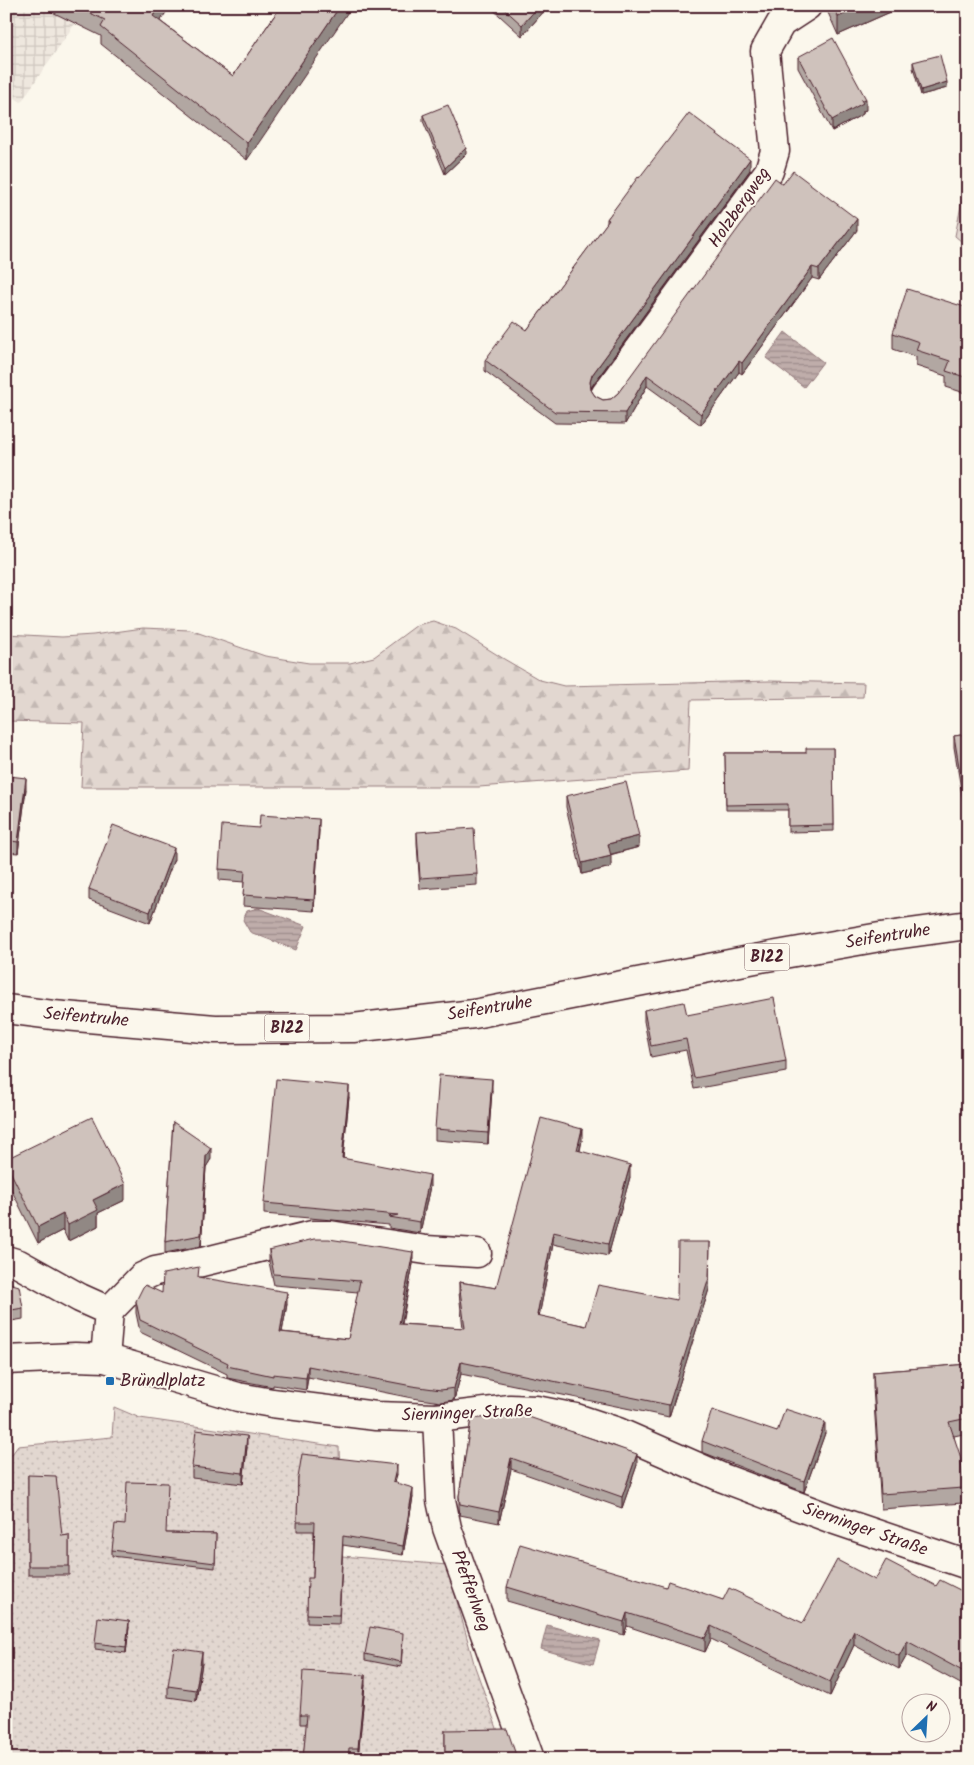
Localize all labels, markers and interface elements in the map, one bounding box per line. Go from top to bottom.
street label: Holzbergweg [701,161,779,255]
street label: Seifentruhe [843,916,933,958]
road number: B122 [744,944,790,970]
street label: Seifentruhe [445,988,535,1030]
street label: Seifentruhe [42,1000,130,1036]
road number: B122 [264,1014,310,1042]
place label: Bründlplatz [120,1367,205,1396]
marker: Bründlplatz [104,1375,116,1387]
street label: Sierninger Straße [401,1397,533,1431]
street label: Sierninger Straße [798,1495,932,1565]
street label: Pfefferlweg [442,1546,498,1636]
north arrow [902,1692,952,1742]
text: N [922,1695,940,1719]

